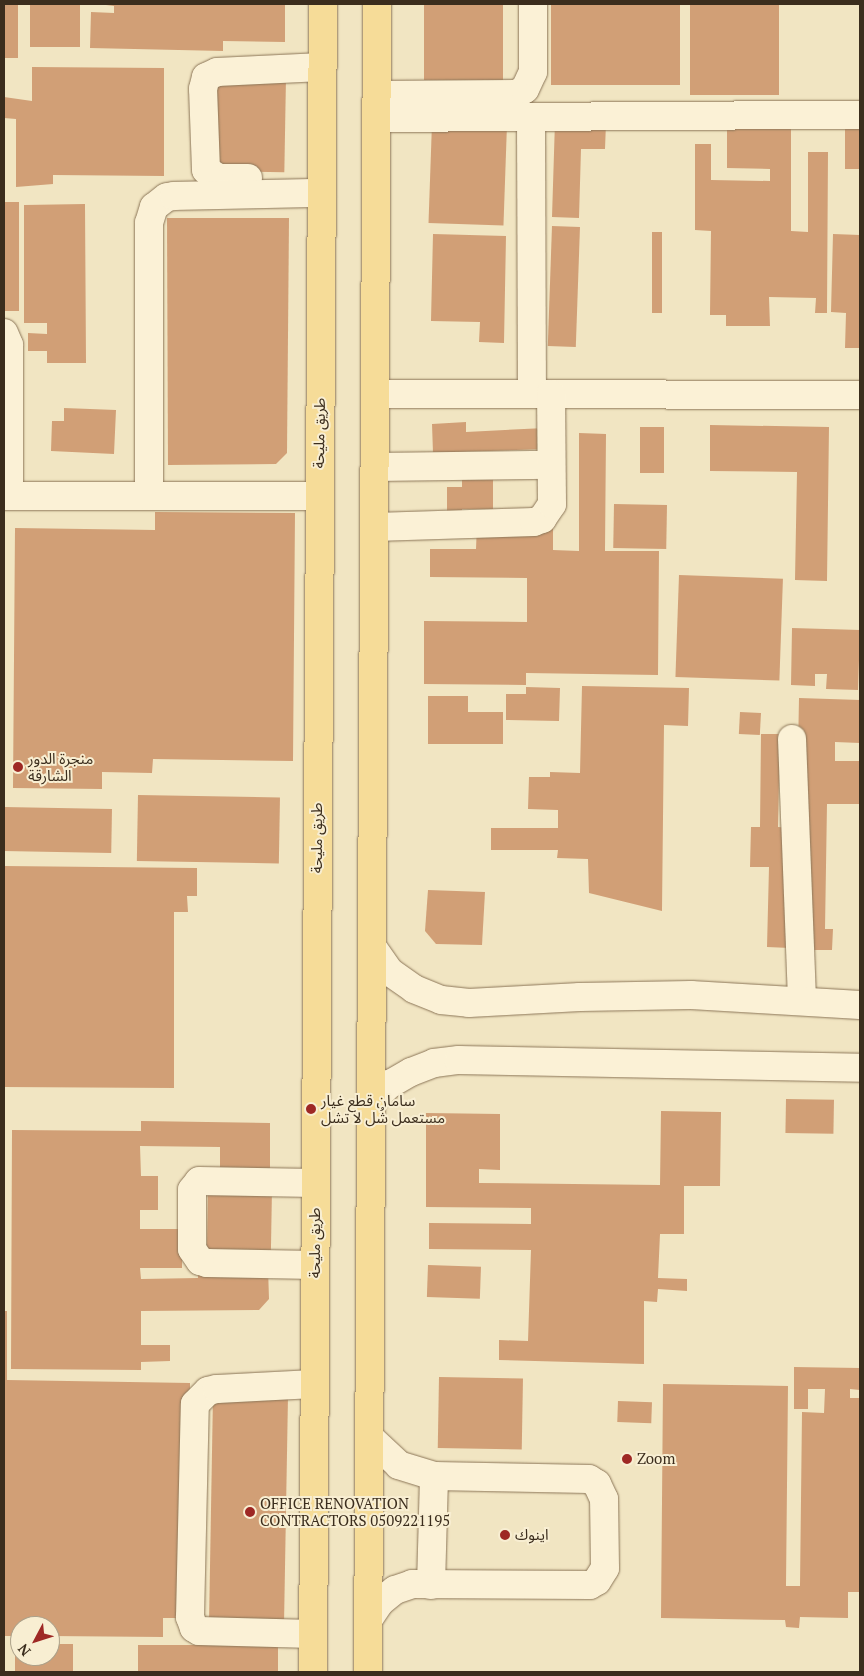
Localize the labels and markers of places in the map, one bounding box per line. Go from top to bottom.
place label: منجرة الدور الشارقة [28,749,93,784]
marker: منجرة الدور الشارقة [12,761,24,773]
place label: سامان قطع غيار مستعمل شُل لا تشل [321,1091,445,1126]
marker: سامان قطع غيار مستعمل شُل لا تشل [305,1103,317,1115]
place label: Zoom [637,1450,675,1468]
marker: Zoom [621,1453,633,1465]
place label: OFFICE RENOVATION CONTRACTORS 0509221195 [260,1494,450,1529]
marker: OFFICE RENOVATION CONTRACTORS 0509221195 [244,1506,256,1518]
place label: اينوك [515,1526,549,1544]
marker: اينوك [499,1529,511,1541]

